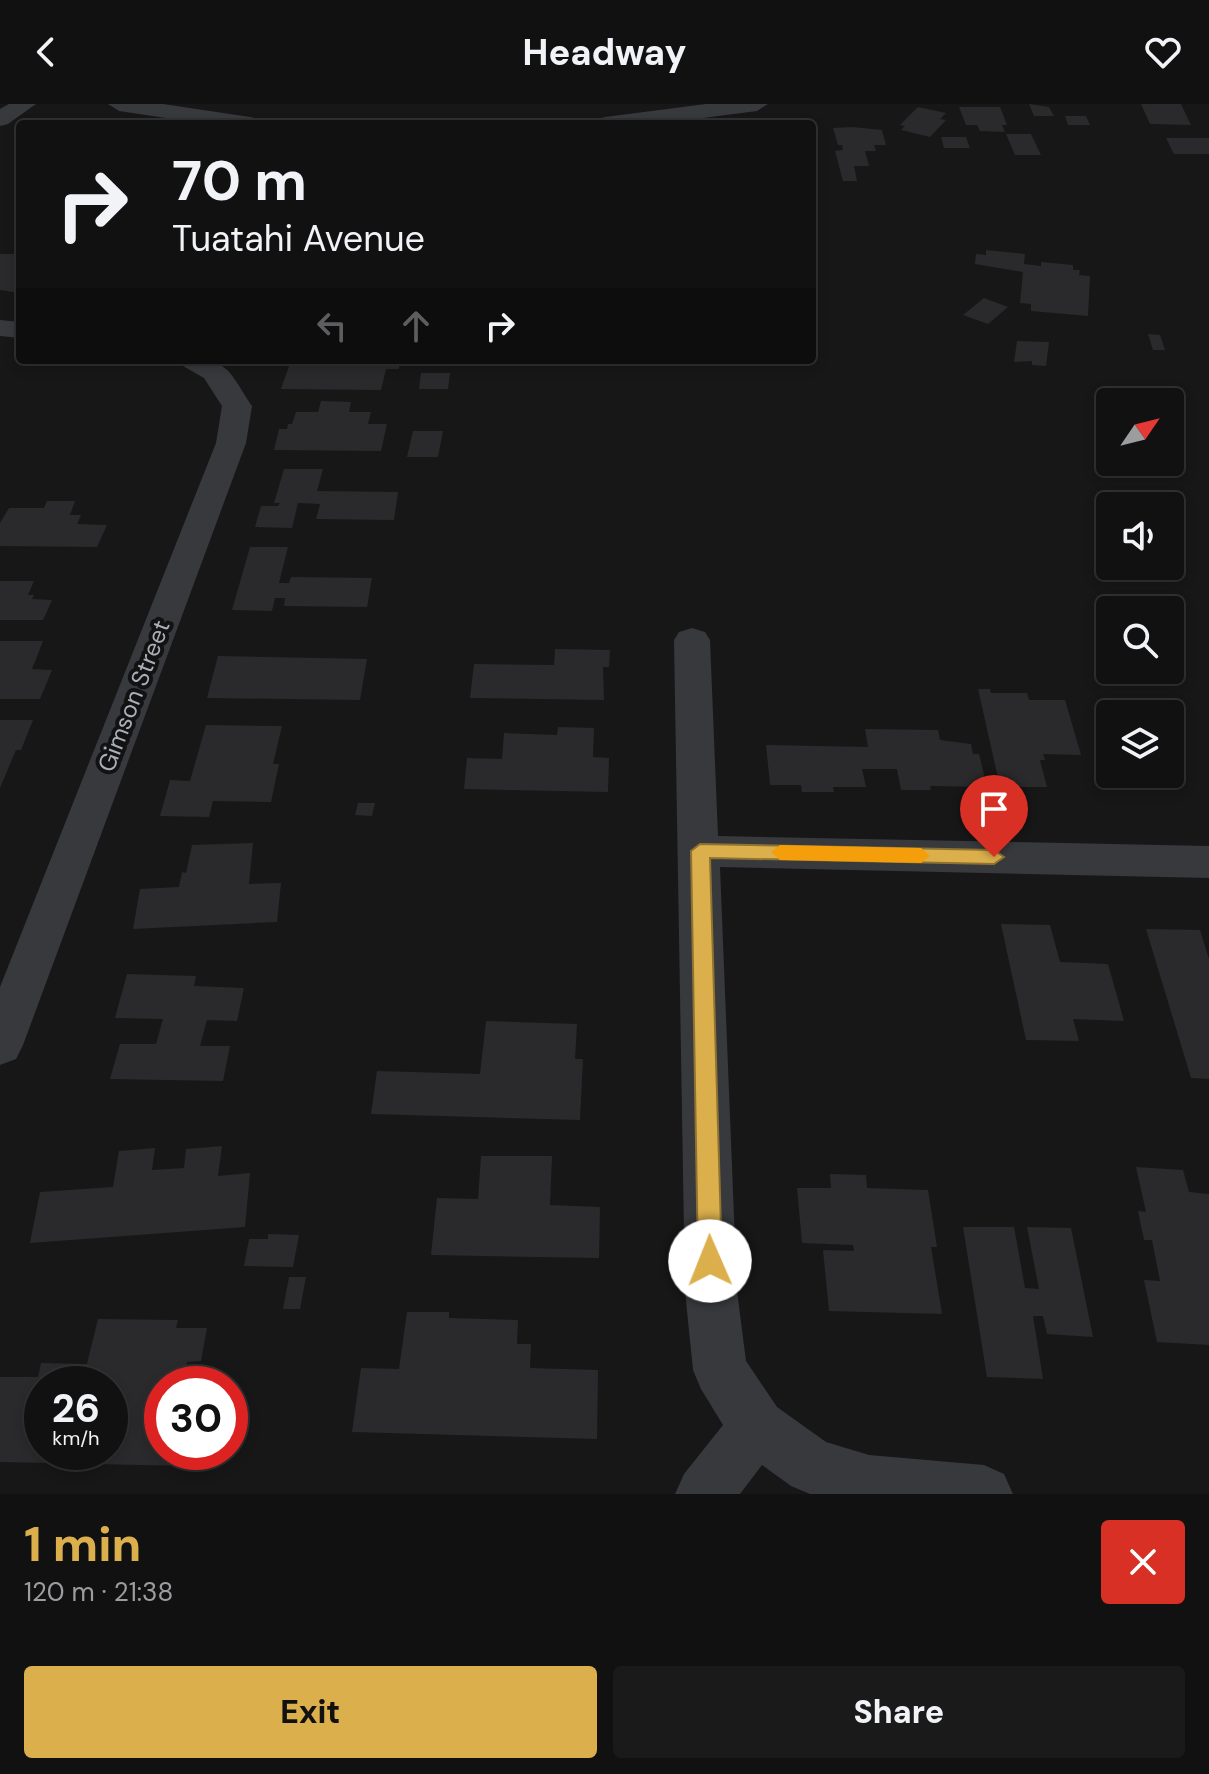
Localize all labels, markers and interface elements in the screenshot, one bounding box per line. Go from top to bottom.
text: Headway [523,29,686,76]
icon: back [24,30,68,74]
icon: heart [1141,30,1185,74]
text: 70 m [172,144,307,217]
icon: right [40,152,144,256]
text: Tuatahi Avenue [172,215,425,262]
icon: left [310,304,354,348]
icon: ahead [394,304,438,348]
icon: right [478,304,522,348]
north arrow [1096,388,1184,476]
map controls [1096,388,1184,788]
button: sound [1096,492,1184,580]
button: search [1096,596,1184,684]
street label: Gimson Street [90,616,177,776]
button: layers [1096,700,1184,788]
pin [960,775,1028,857]
icon: arrive [972,787,1016,831]
position arrow [668,1219,752,1303]
speed limit sign: 30 [144,1366,248,1470]
text: 26 [52,1382,100,1434]
text: km/h [52,1425,100,1451]
text: 1 min [24,1513,141,1576]
button: close [1101,1520,1185,1604]
text: 120 m · 21:38 [24,1575,173,1609]
button: Exit [24,1666,597,1758]
button: Share [613,1666,1185,1758]

